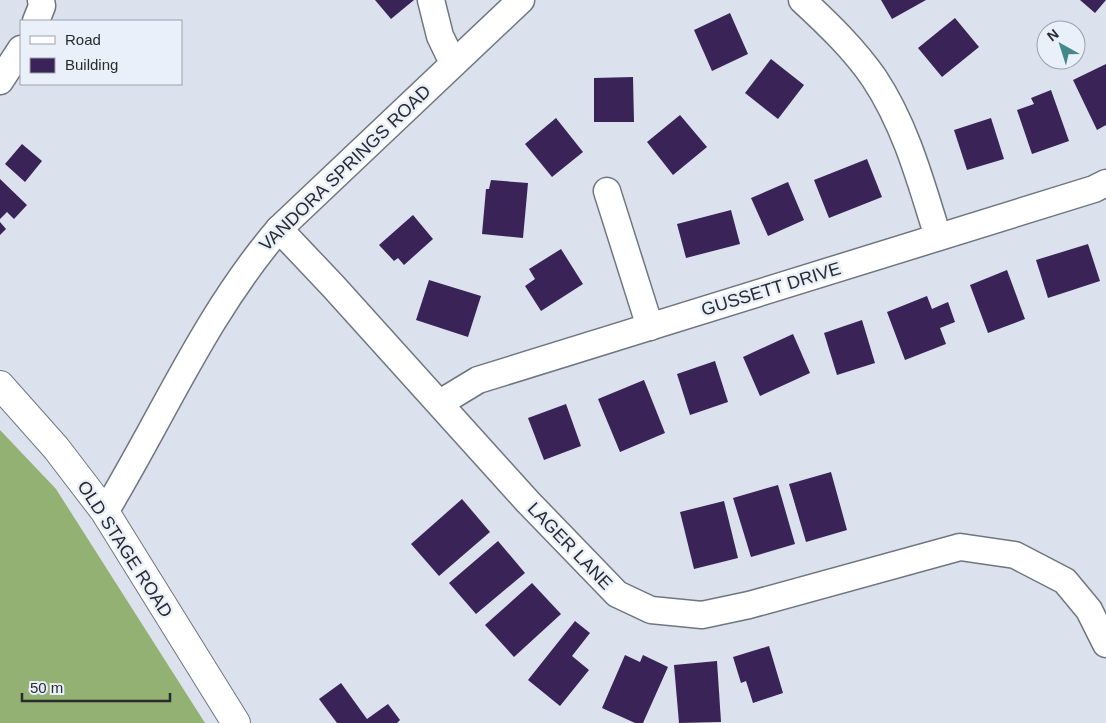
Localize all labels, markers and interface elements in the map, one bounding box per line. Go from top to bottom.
legend [20,20,182,85]
north arrow [1036,20,1086,70]
text: N [1044,25,1062,44]
text: Road [65,31,101,48]
text: Building [65,56,118,73]
street label: VANDORA SPRINGS ROAD [255,81,435,255]
street label: GUSSETT DRIVE [699,258,843,320]
street label: OLD STAGE ROAD [73,477,177,621]
street label: LAGER LANE [524,498,616,594]
scale bar [22,670,170,702]
text: 50 m [30,679,63,696]

